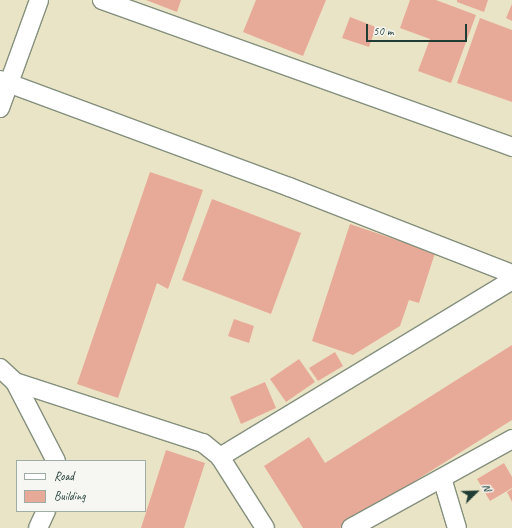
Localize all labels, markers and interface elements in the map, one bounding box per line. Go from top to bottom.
scale bar [368,16,469,42]
text: 50 m [373,23,393,39]
legend [16,460,146,512]
text: Road [54,468,74,484]
north arrow [456,472,496,512]
text: N [479,481,495,493]
text: Building [54,488,86,504]

